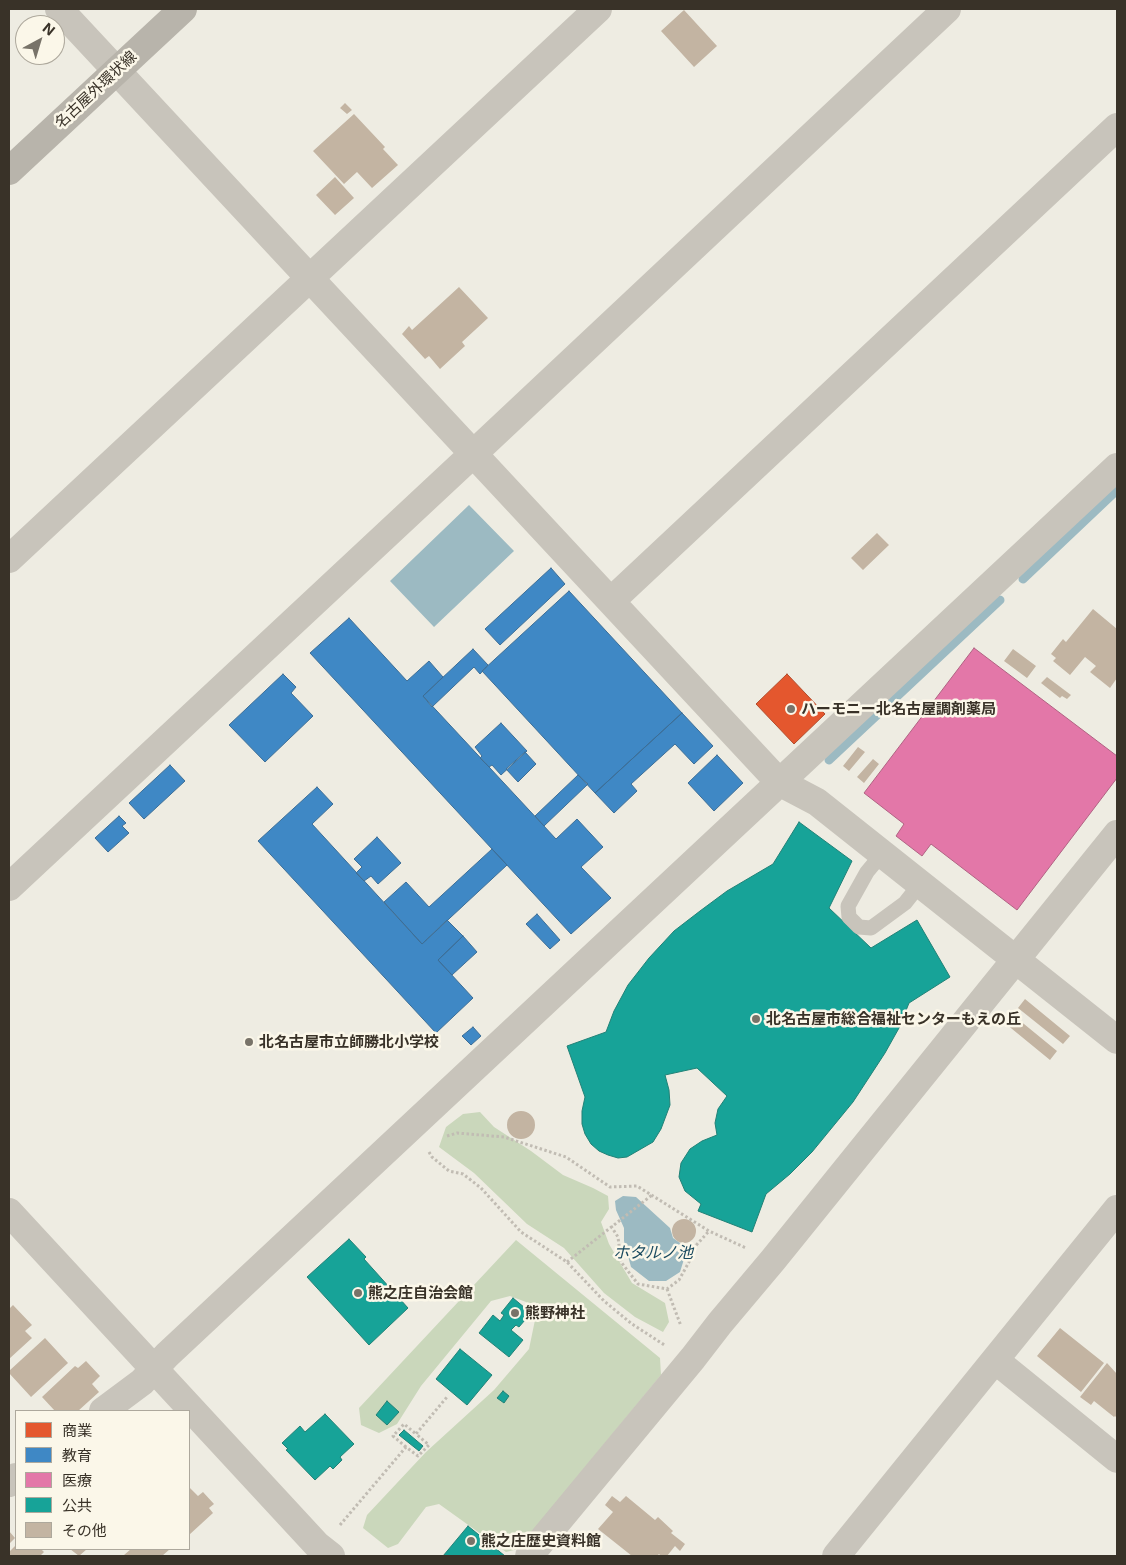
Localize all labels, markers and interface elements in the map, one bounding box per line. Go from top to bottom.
north arrow [15,15,65,65]
text: N [40,19,59,39]
street label: 名古屋外環状線 [51,48,141,132]
place label: ハーモニー北名古屋調剤薬局 [801,700,996,718]
marker: ハーモニー北名古屋調剤薬局 [785,703,797,715]
place label: 北名古屋市総合福祉センターもえの丘 [766,1010,1021,1028]
marker: 北名古屋市総合福祉センターもえの丘 [750,1013,762,1025]
place label: 北名古屋市立師勝北小学校 [259,1033,439,1051]
marker: 北名古屋市立師勝北小学校 [243,1036,255,1048]
water label: ホタルノ池 [613,1243,693,1263]
place label: 熊之庄自治会館 [368,1284,473,1302]
marker: 熊之庄自治会館 [352,1287,364,1299]
place label: 熊野神社 [525,1304,585,1322]
marker: 熊野神社 [509,1307,521,1319]
legend [15,1410,190,1550]
text: 商業 [62,1421,92,1440]
text: 教育 [62,1446,92,1465]
text: 医療 [62,1471,92,1490]
text: 公共 [62,1496,92,1515]
text: その他 [62,1521,107,1540]
place label: 熊之庄歴史資料館 [481,1532,601,1550]
marker: 熊之庄歴史資料館 [465,1535,477,1547]

